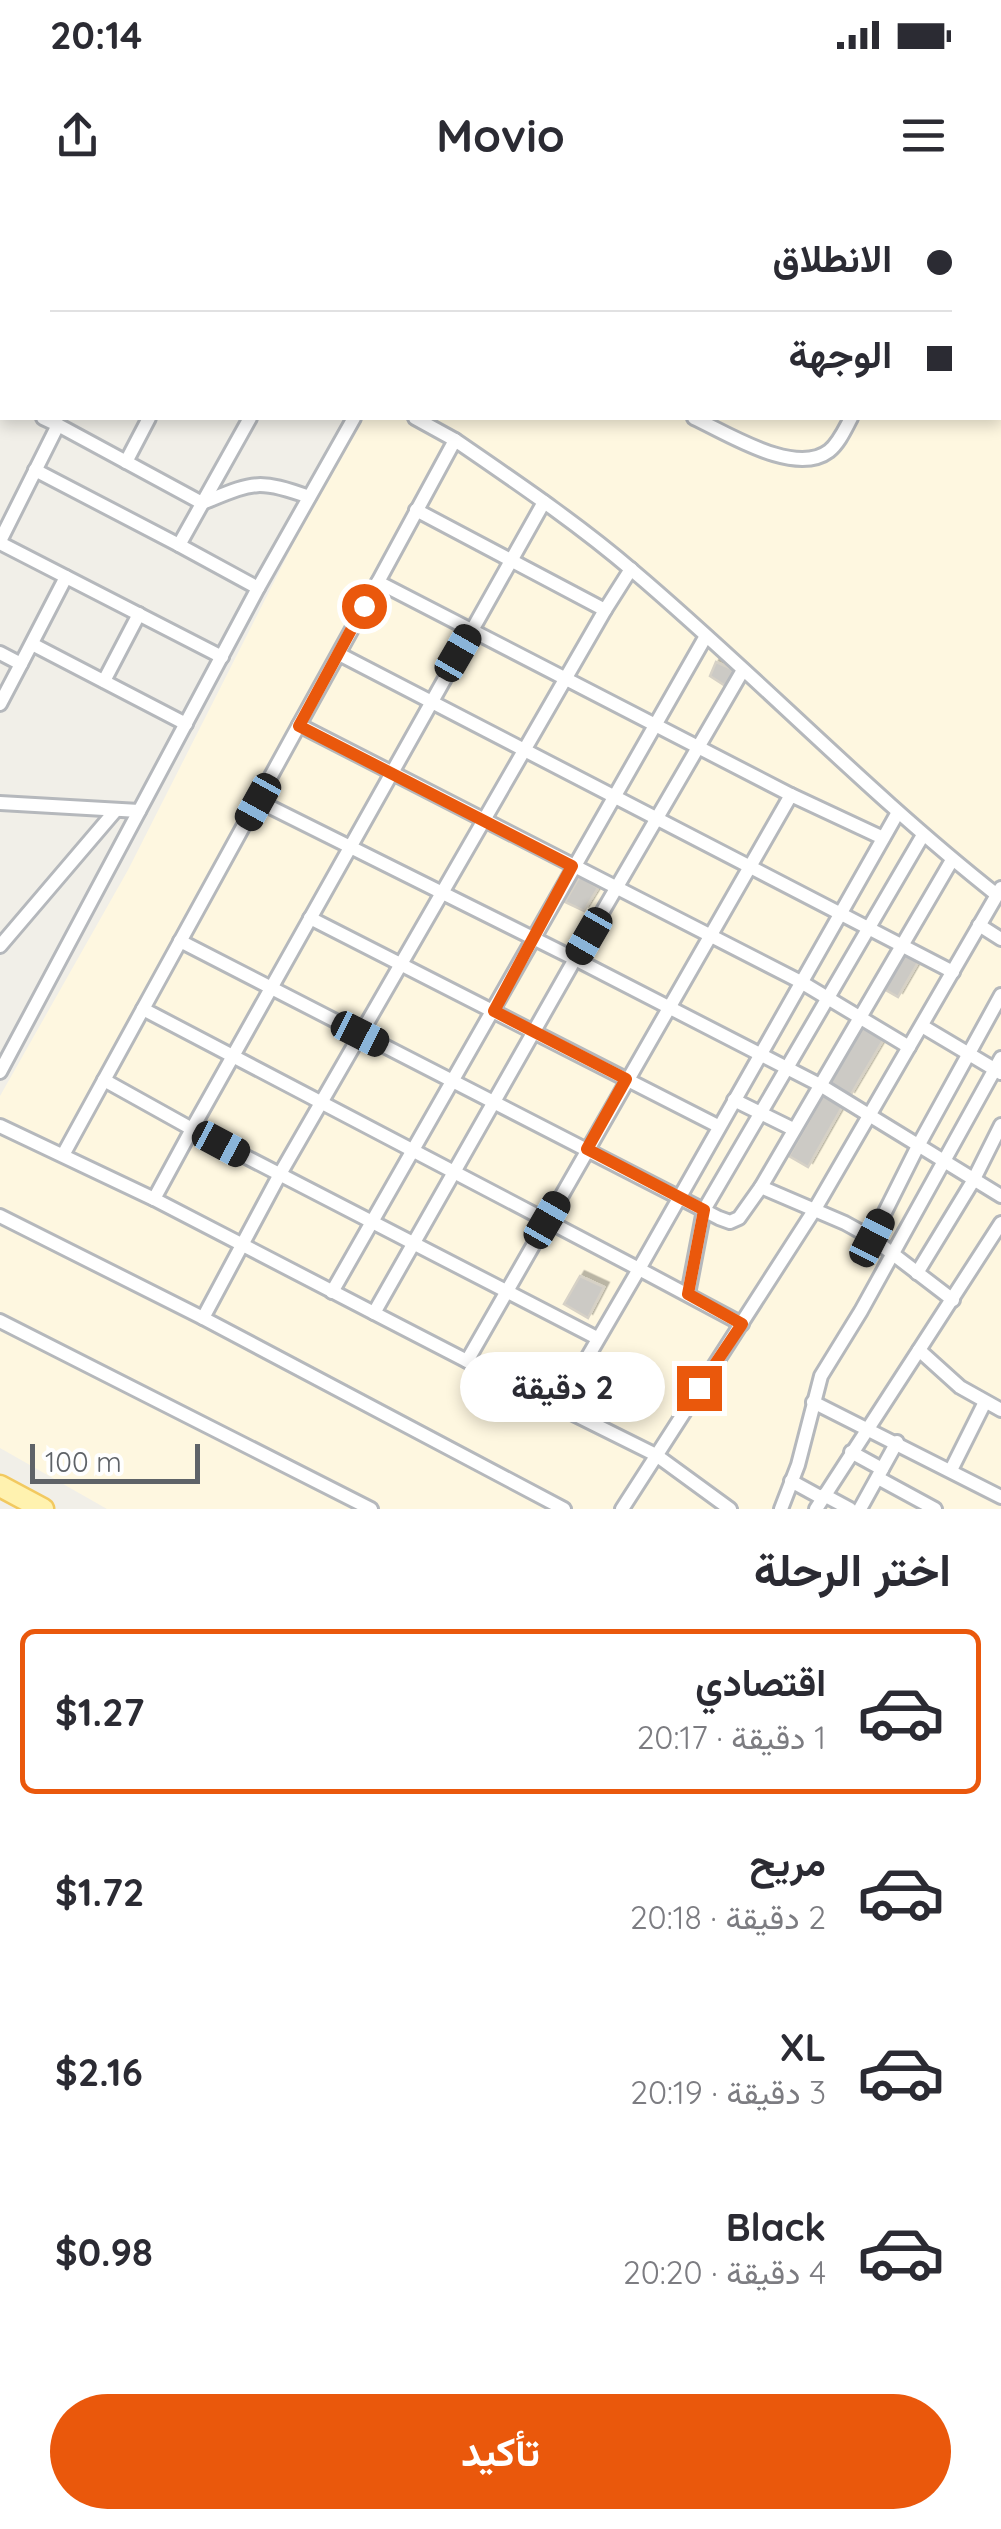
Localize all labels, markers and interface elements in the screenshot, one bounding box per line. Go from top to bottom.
text: 20:14 [50,11,142,59]
text: Movio [436,107,565,163]
icon: share [50,108,105,163]
icon: menu [896,108,951,163]
text: الانطلاق [773,234,892,282]
text: الوجهة [789,330,892,378]
route start [342,584,387,629]
car [430,620,486,686]
car [230,768,286,836]
car [561,903,617,969]
car [326,1007,394,1061]
car [187,1117,255,1171]
car [519,1187,575,1253]
car [845,1204,899,1272]
callout: 2 دقيقة [459,1353,664,1423]
route end [677,1366,722,1411]
text: 2 دقيقة [511,1367,614,1407]
scale bar [30,1439,200,1484]
text: 100 m [45,1444,122,1479]
text: اختر الرحلة [754,1541,951,1597]
text: اقتصادي [695,1658,826,1706]
icon: car [856,1667,946,1757]
text: $1.27 [55,1688,144,1736]
text: 1 دقيقة · 20:17 [637,1717,826,1757]
text: مريح [750,1838,826,1886]
icon: car [856,1847,946,1937]
text: $1.72 [55,1868,144,1916]
text: 2 دقيقة · 20:18 [630,1897,826,1937]
text: XL [780,2023,826,2071]
icon: car [856,2027,946,2117]
text: $2.16 [55,2048,143,2096]
text: 3 دقيقة · 20:19 [630,2072,826,2112]
text: Black [726,2203,826,2251]
icon: car [856,2207,946,2297]
text: $0.98 [55,2228,153,2276]
text: 4 دقيقة · 20:20 [623,2252,826,2292]
button: تأكيد [50,2394,951,2509]

